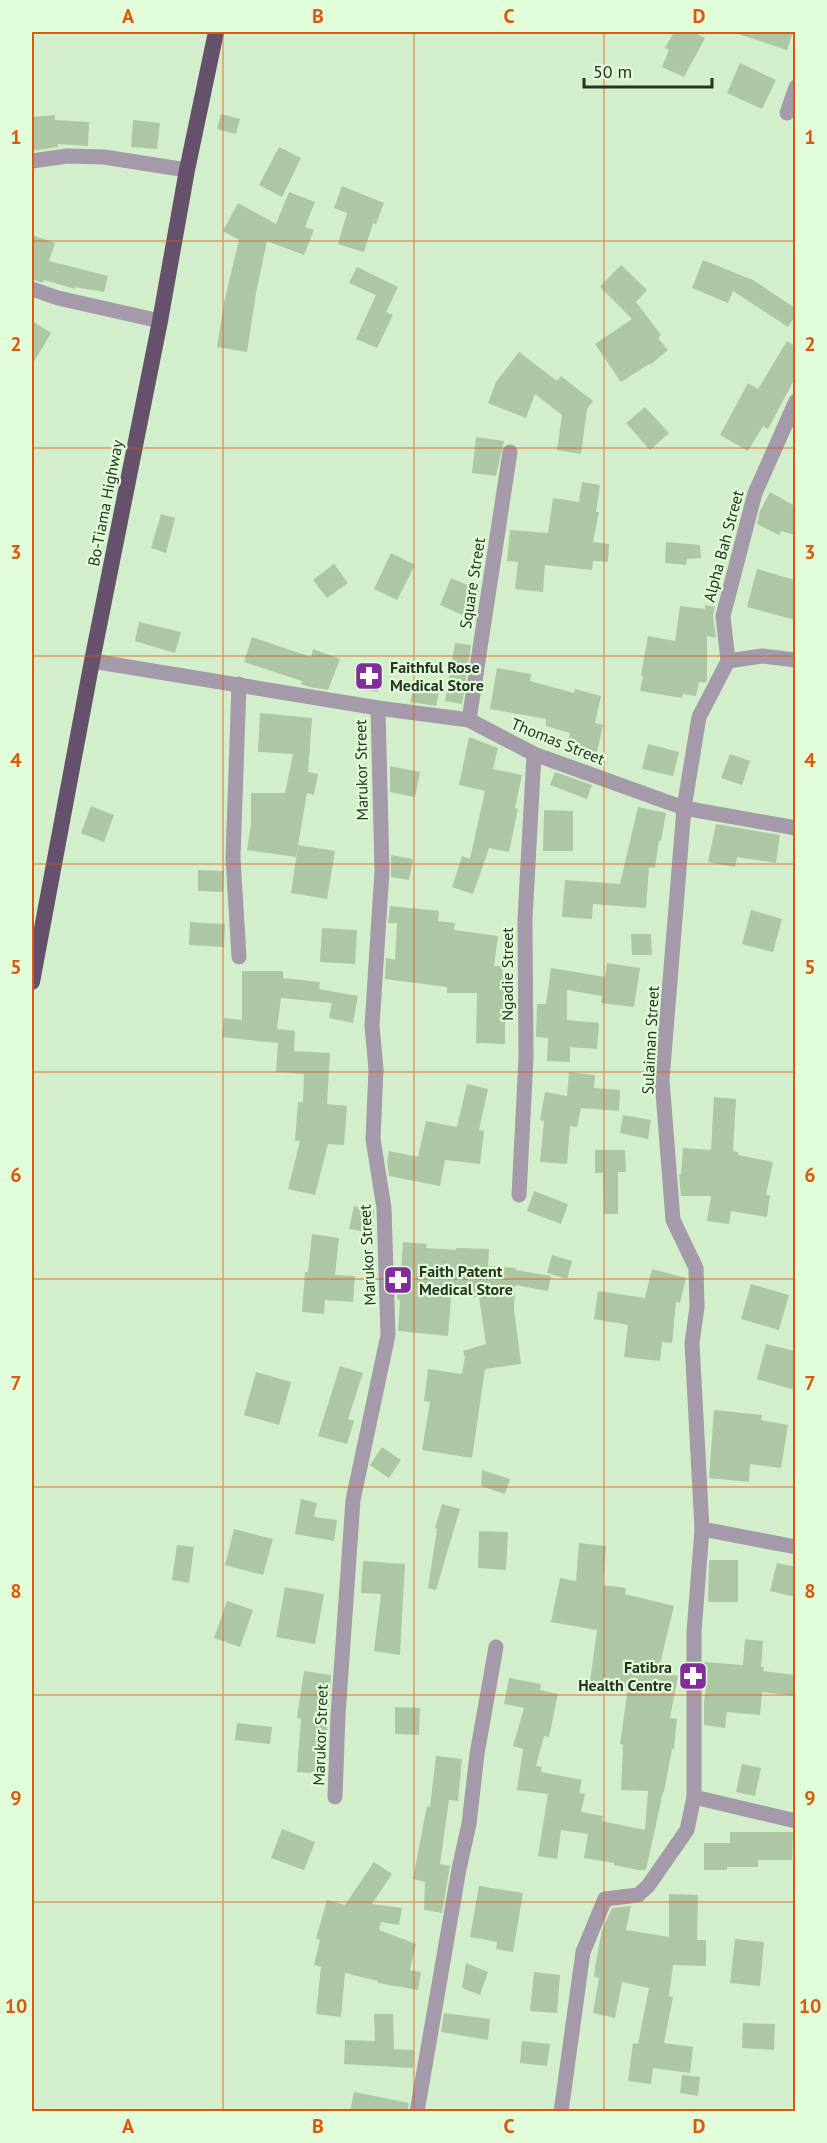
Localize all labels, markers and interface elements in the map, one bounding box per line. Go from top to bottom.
text: A [122,3,135,29]
text: B [312,3,324,29]
text: C [503,3,515,29]
text: D [693,3,706,29]
scale bar [584,51,712,89]
text: 50 m [593,60,632,83]
text: 1 [10,124,22,150]
text: 1 [804,124,816,150]
text: 2 [10,331,22,357]
text: 2 [804,331,816,357]
street label: Bo-Tiama Highway [83,438,127,568]
street label: Alpha Bah Street [698,487,748,604]
street label: Square Street [455,535,489,630]
text: 3 [10,539,22,565]
text: 3 [804,539,816,565]
place label: Faithful Rose Medical Store [390,657,484,695]
pharmacy icon: Faithful Rose Medical Store [353,660,385,692]
street label: Thomas Street [508,713,608,769]
street label: Marukor Street [350,719,372,821]
text: 4 [10,747,22,773]
text: 4 [804,747,816,773]
street label: Ngadie Street [497,927,517,1021]
text: 5 [10,954,22,980]
text: 5 [804,954,816,980]
street label: Sulaiman Street [637,985,663,1095]
text: 6 [10,1162,22,1188]
text: 6 [804,1162,816,1188]
street label: Marukor Street [354,1203,380,1306]
place label: Faith Patent Medical Store [419,1261,513,1299]
pharmacy icon: Faith Patent Medical Store [382,1264,414,1296]
text: 7 [10,1370,22,1396]
text: 7 [804,1370,816,1396]
text: 8 [10,1578,22,1604]
text: 8 [804,1578,816,1604]
place label: Fatibra Health Centre [578,1657,672,1695]
pharmacy icon: Fatibra Health Centre [677,1660,709,1692]
street label: Marukor Street [308,1683,332,1786]
text: 9 [10,1785,22,1811]
text: 9 [804,1785,816,1811]
text: 10 [5,1993,27,2019]
text: 10 [799,1993,821,2019]
text: A [122,2113,135,2139]
text: B [312,2113,324,2139]
text: C [503,2113,515,2139]
text: D [693,2113,706,2139]

